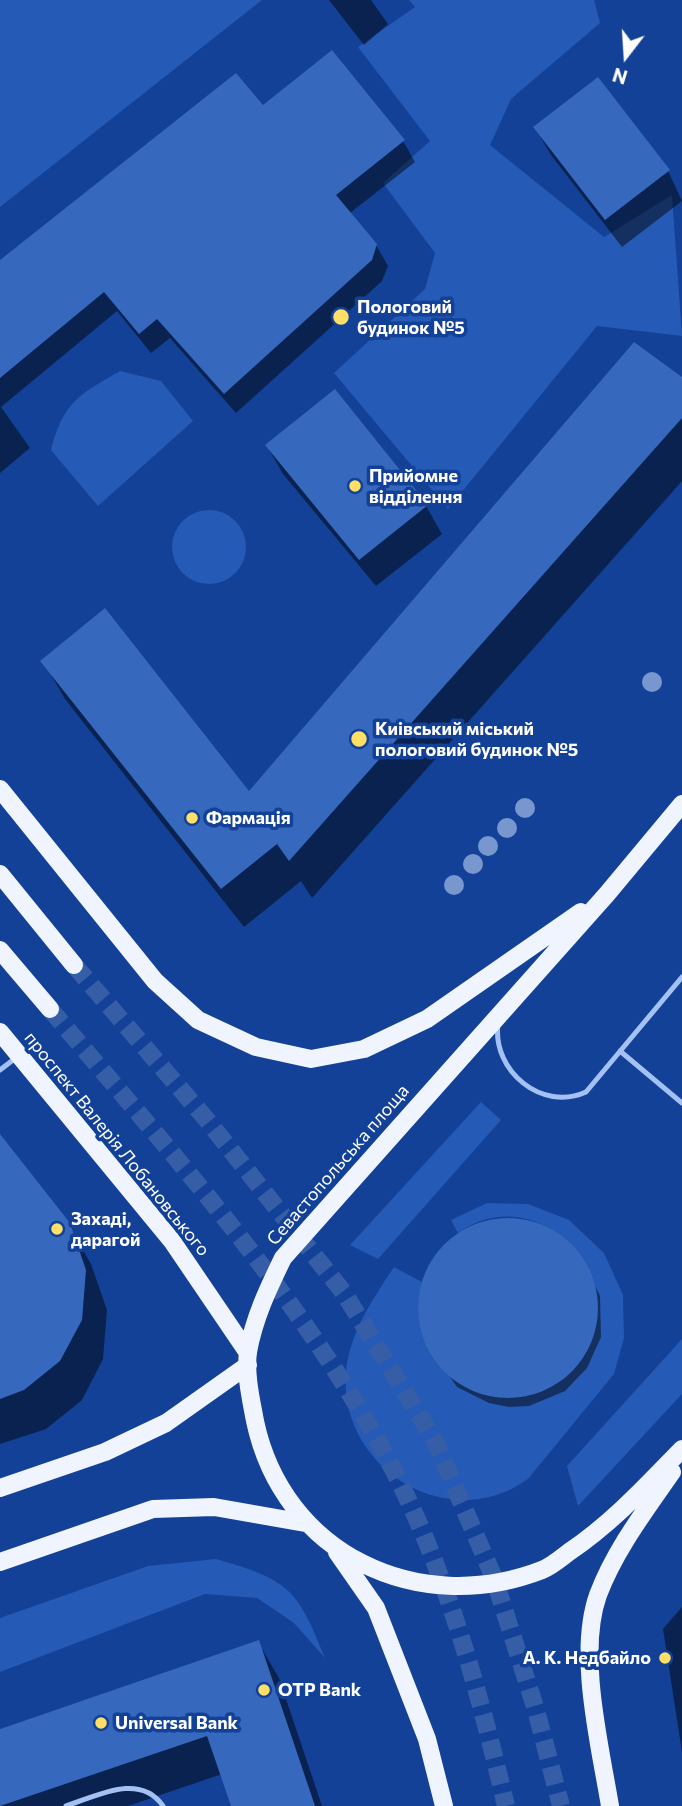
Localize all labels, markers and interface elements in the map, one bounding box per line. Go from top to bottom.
north arrow [591,21,661,91]
text: N [610,63,630,90]
place label: Пологовий будинок №5 [357,296,465,338]
marker: Пологовий будинок №5 [331,307,351,327]
place label: Прийомне відділення [369,465,462,508]
marker: Прийомне відділення [347,478,363,494]
place label: Киівський міський пологовий будинок №5 [375,718,578,760]
marker: Киівський міський пологовий будинок №5 [349,729,369,749]
place label: Фармація [206,807,291,829]
marker: Фармація [184,810,200,826]
street label: проспект Валерія Лобановського [20,1027,214,1261]
street label: Севастопольська площа [262,1080,414,1250]
place label: Захаді, дарагой [71,1208,141,1250]
marker: Захаді, дарагой [49,1221,65,1237]
place label: А. К. Недбайло [523,1647,651,1669]
marker: А. К. Недбайло [657,1650,673,1666]
place label: OTP Bank [278,1679,361,1701]
marker: OTP Bank [256,1682,272,1698]
place label: Universal Bank [115,1712,238,1734]
marker: Universal Bank [93,1715,109,1731]

